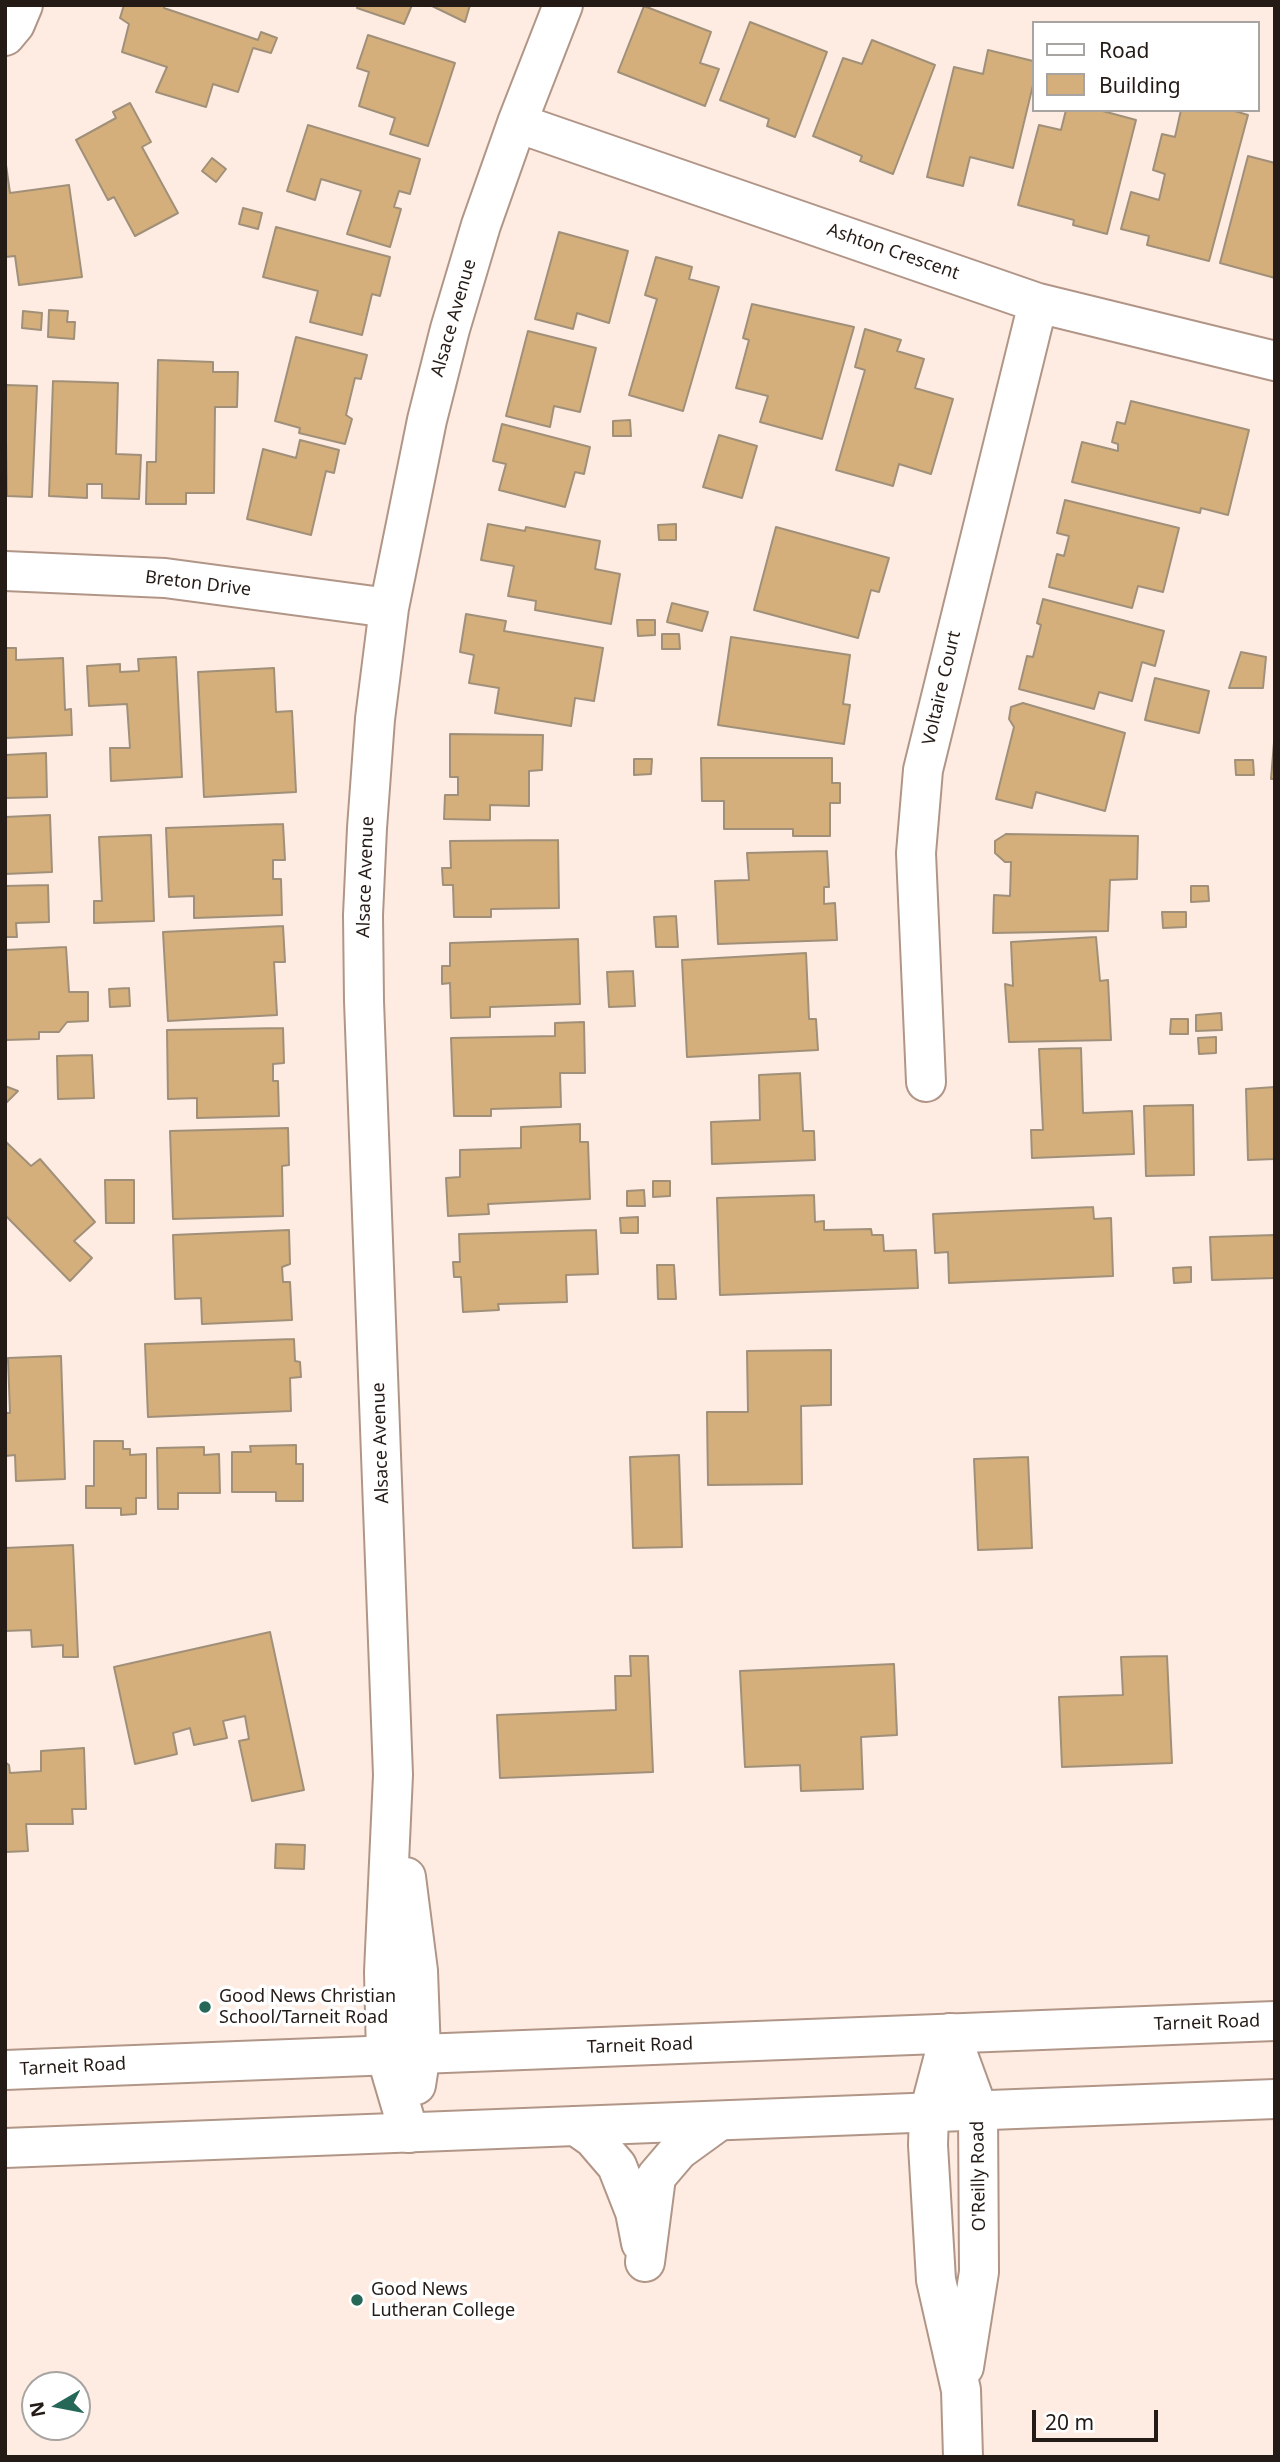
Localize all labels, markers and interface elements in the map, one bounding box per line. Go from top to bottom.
legend [1032,21,1259,112]
text: Road [1099,36,1149,64]
text: Building [1099,71,1181,99]
street label: Ashton Crescent [824,219,962,285]
street label: Alsace Avenue [427,257,481,379]
street label: Breton Drive [144,567,252,601]
street label: Voltaire Court [918,629,966,747]
street label: Alsace Avenue [353,816,379,938]
street label: Alsace Avenue [368,1382,394,1504]
place label: Good News Christian School/Tarneit Road [219,1986,396,2028]
marker: Good News Christian School/Tarneit Road [197,1999,213,2015]
street label: Tarneit Road [1153,2010,1261,2036]
street label: Tarneit Road [586,2033,694,2059]
street label: Tarneit Road [19,2053,127,2081]
street label: O'Reilly Road [967,2121,991,2231]
place label: Good News Lutheran College [371,2279,515,2322]
marker: Good News Lutheran College [349,2292,365,2308]
north arrow [21,2371,91,2441]
scale bar [1035,2396,1161,2440]
text: N [23,2399,51,2419]
text: 20 m [1045,2408,1094,2436]

